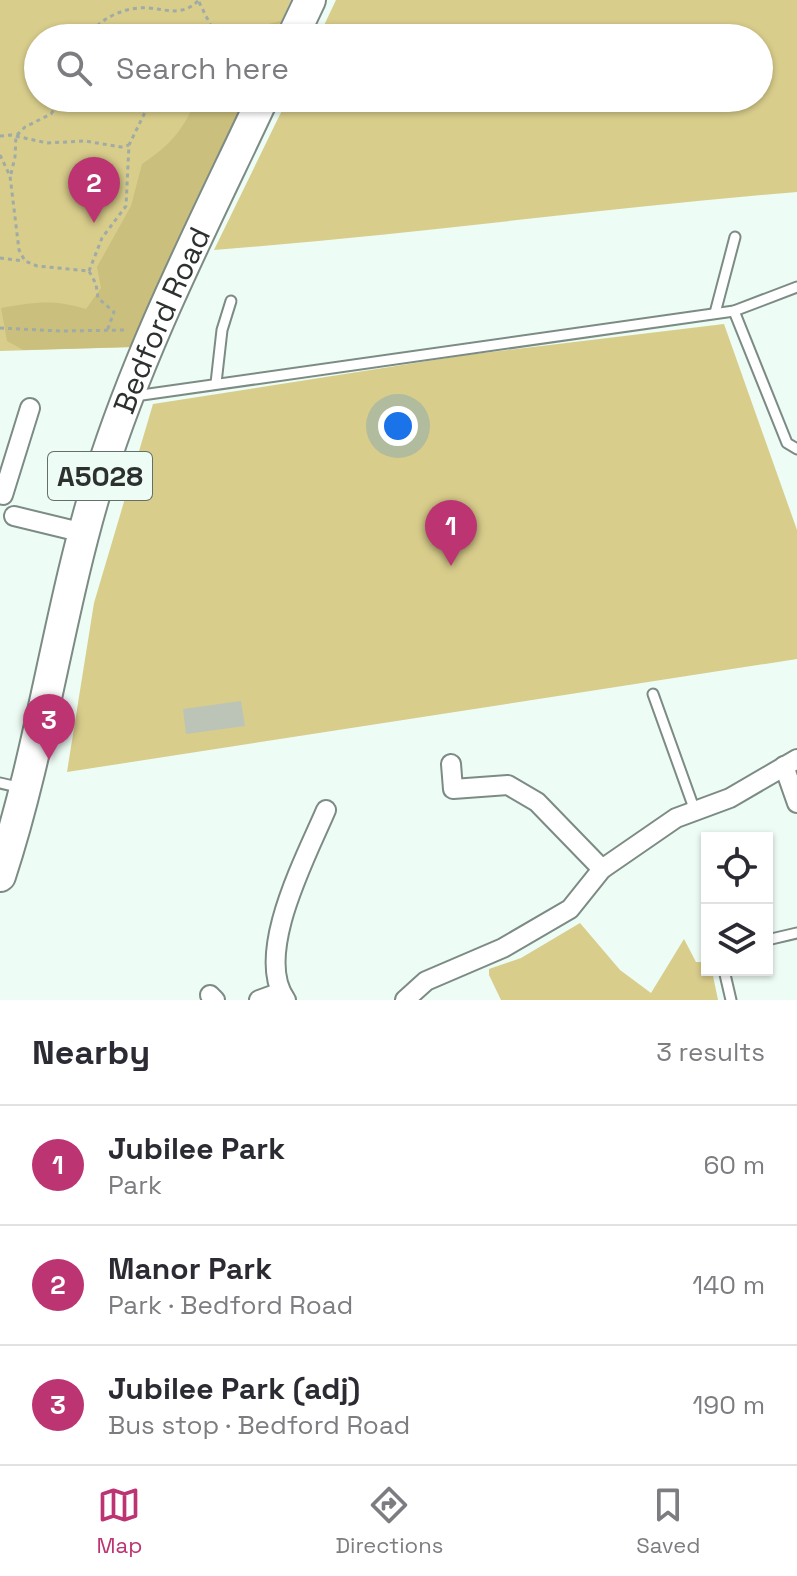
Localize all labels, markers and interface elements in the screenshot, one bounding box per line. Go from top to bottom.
search box [24,24,773,112]
icon: search [52,46,96,90]
text: Search here [116,49,289,88]
pin: 2 [68,157,120,223]
street label: Bedford Road [104,220,219,419]
your location [378,406,418,446]
road number: A5028 [48,452,152,500]
pin: 1 [425,500,477,566]
pin: 3 [23,694,75,760]
map controls [701,832,773,976]
button: locate [701,832,773,904]
button: layers [701,904,773,976]
text: Nearby [32,1031,150,1074]
text: 3 results [656,1035,765,1069]
text: Jubilee Park [108,1129,285,1168]
text: 1 [52,1148,64,1182]
text: 60 m [703,1148,765,1182]
text: Park [108,1168,162,1202]
text: Manor Park [108,1249,272,1288]
text: 2 [50,1268,66,1302]
text: 140 m [692,1268,765,1302]
text: Park · Bedford Road [108,1288,353,1322]
text: Jubilee Park (adj) [108,1369,360,1408]
text: 3 [50,1388,66,1422]
text: 190 m [693,1388,765,1422]
text: Bus stop · Bedford Road [108,1408,410,1442]
tab: Map [97,1483,142,1559]
tab: Directions [335,1483,443,1559]
tab: Saved [636,1483,700,1559]

